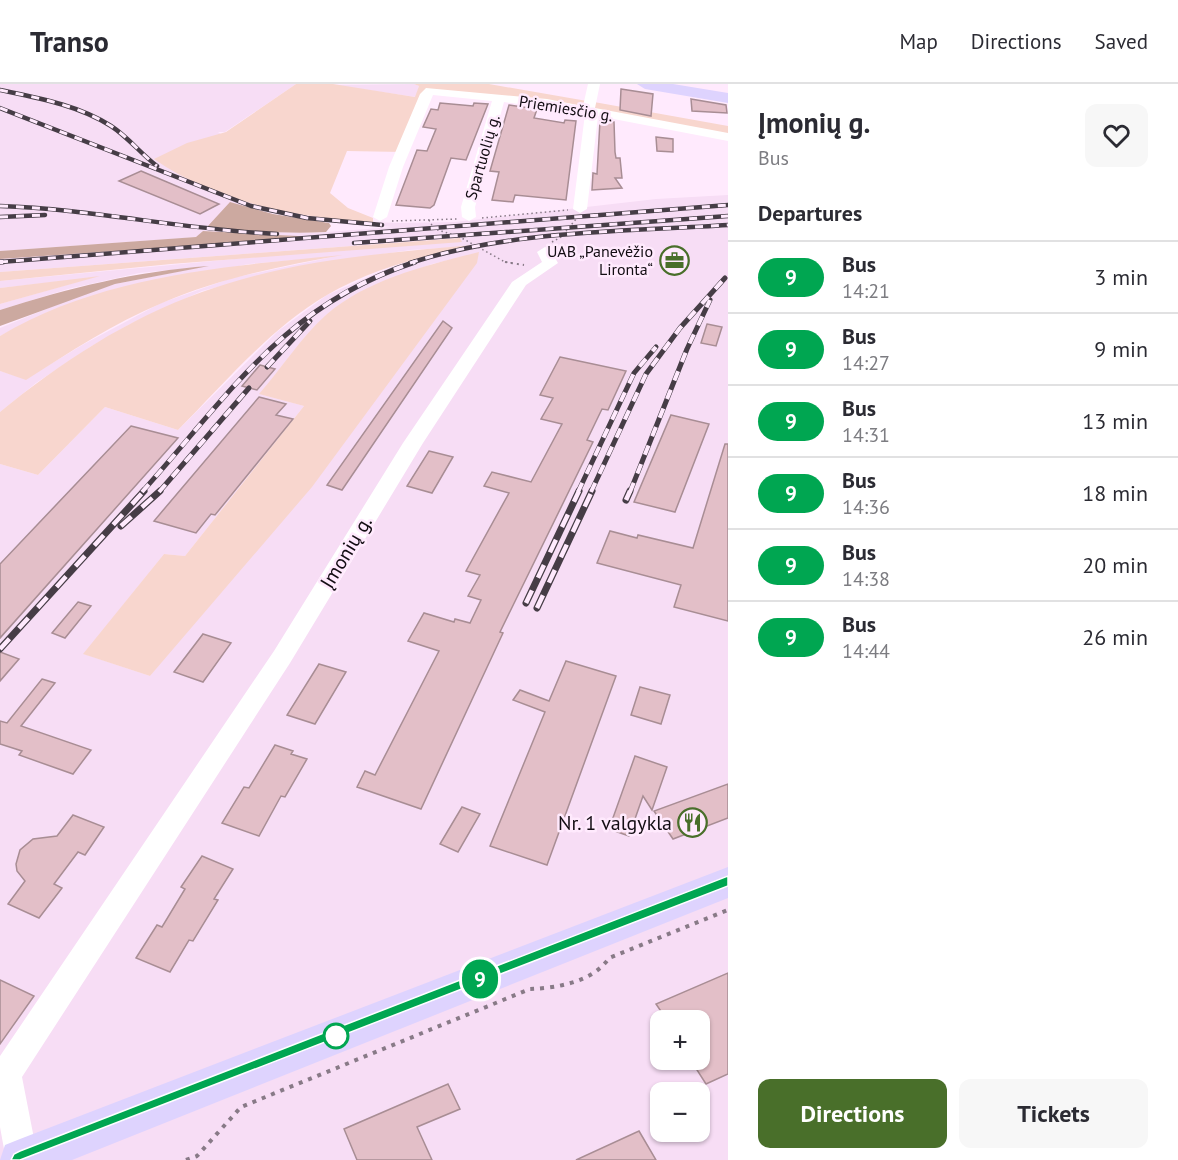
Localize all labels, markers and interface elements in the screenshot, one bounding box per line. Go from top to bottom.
text: Transo [30,23,109,60]
text: Map [899,28,938,55]
text: Directions [971,28,1062,55]
text: Saved [1095,28,1148,55]
street label: Priemiesčio g. [518,91,614,125]
text: Įmonių g. [758,104,870,141]
button: heart [1085,104,1148,167]
street label: Spartuolių g. [460,112,504,202]
text: Bus [758,145,789,171]
text: Departures [758,199,862,227]
place label: UAB „Panevėžio Lironta“ [547,241,653,279]
office icon: UAB „Panevėžio Lironta“ [658,244,690,276]
text: Bus [842,250,876,278]
text: 3 min [1094,263,1148,291]
text: 9 [785,264,797,291]
text: 14:21 [842,278,890,304]
text: Bus [842,322,876,350]
text: 9 min [1094,335,1148,363]
text: 9 [785,336,797,363]
text: 14:27 [842,350,890,376]
text: Bus [842,394,876,422]
text: 13 min [1082,407,1148,435]
text: 9 [785,408,797,435]
text: 14:31 [842,422,890,448]
text: Bus [842,466,876,494]
text: 18 min [1082,479,1148,507]
text: 9 [785,480,797,507]
text: 14:36 [842,494,890,520]
street label: Įmonių g. [314,511,378,593]
text: Bus [842,538,876,566]
text: 20 min [1082,551,1148,579]
text: 9 [785,552,797,579]
text: 14:38 [842,566,890,592]
text: Bus [842,610,876,638]
text: 26 min [1082,623,1148,651]
text: 9 [785,624,797,651]
text: 14:44 [842,638,890,664]
restaurant icon: Nr. 1 valgykla [677,807,709,839]
place label: Nr. 1 valgykla [558,810,672,836]
line badge: 9 [460,960,500,998]
text: 9 [474,966,486,993]
map controls [650,1010,710,1142]
button: + [650,1010,710,1070]
unlabelled marker [323,1023,349,1049]
button: Directions [758,1079,947,1148]
button: Tickets [959,1079,1148,1148]
button: − [650,1082,710,1142]

